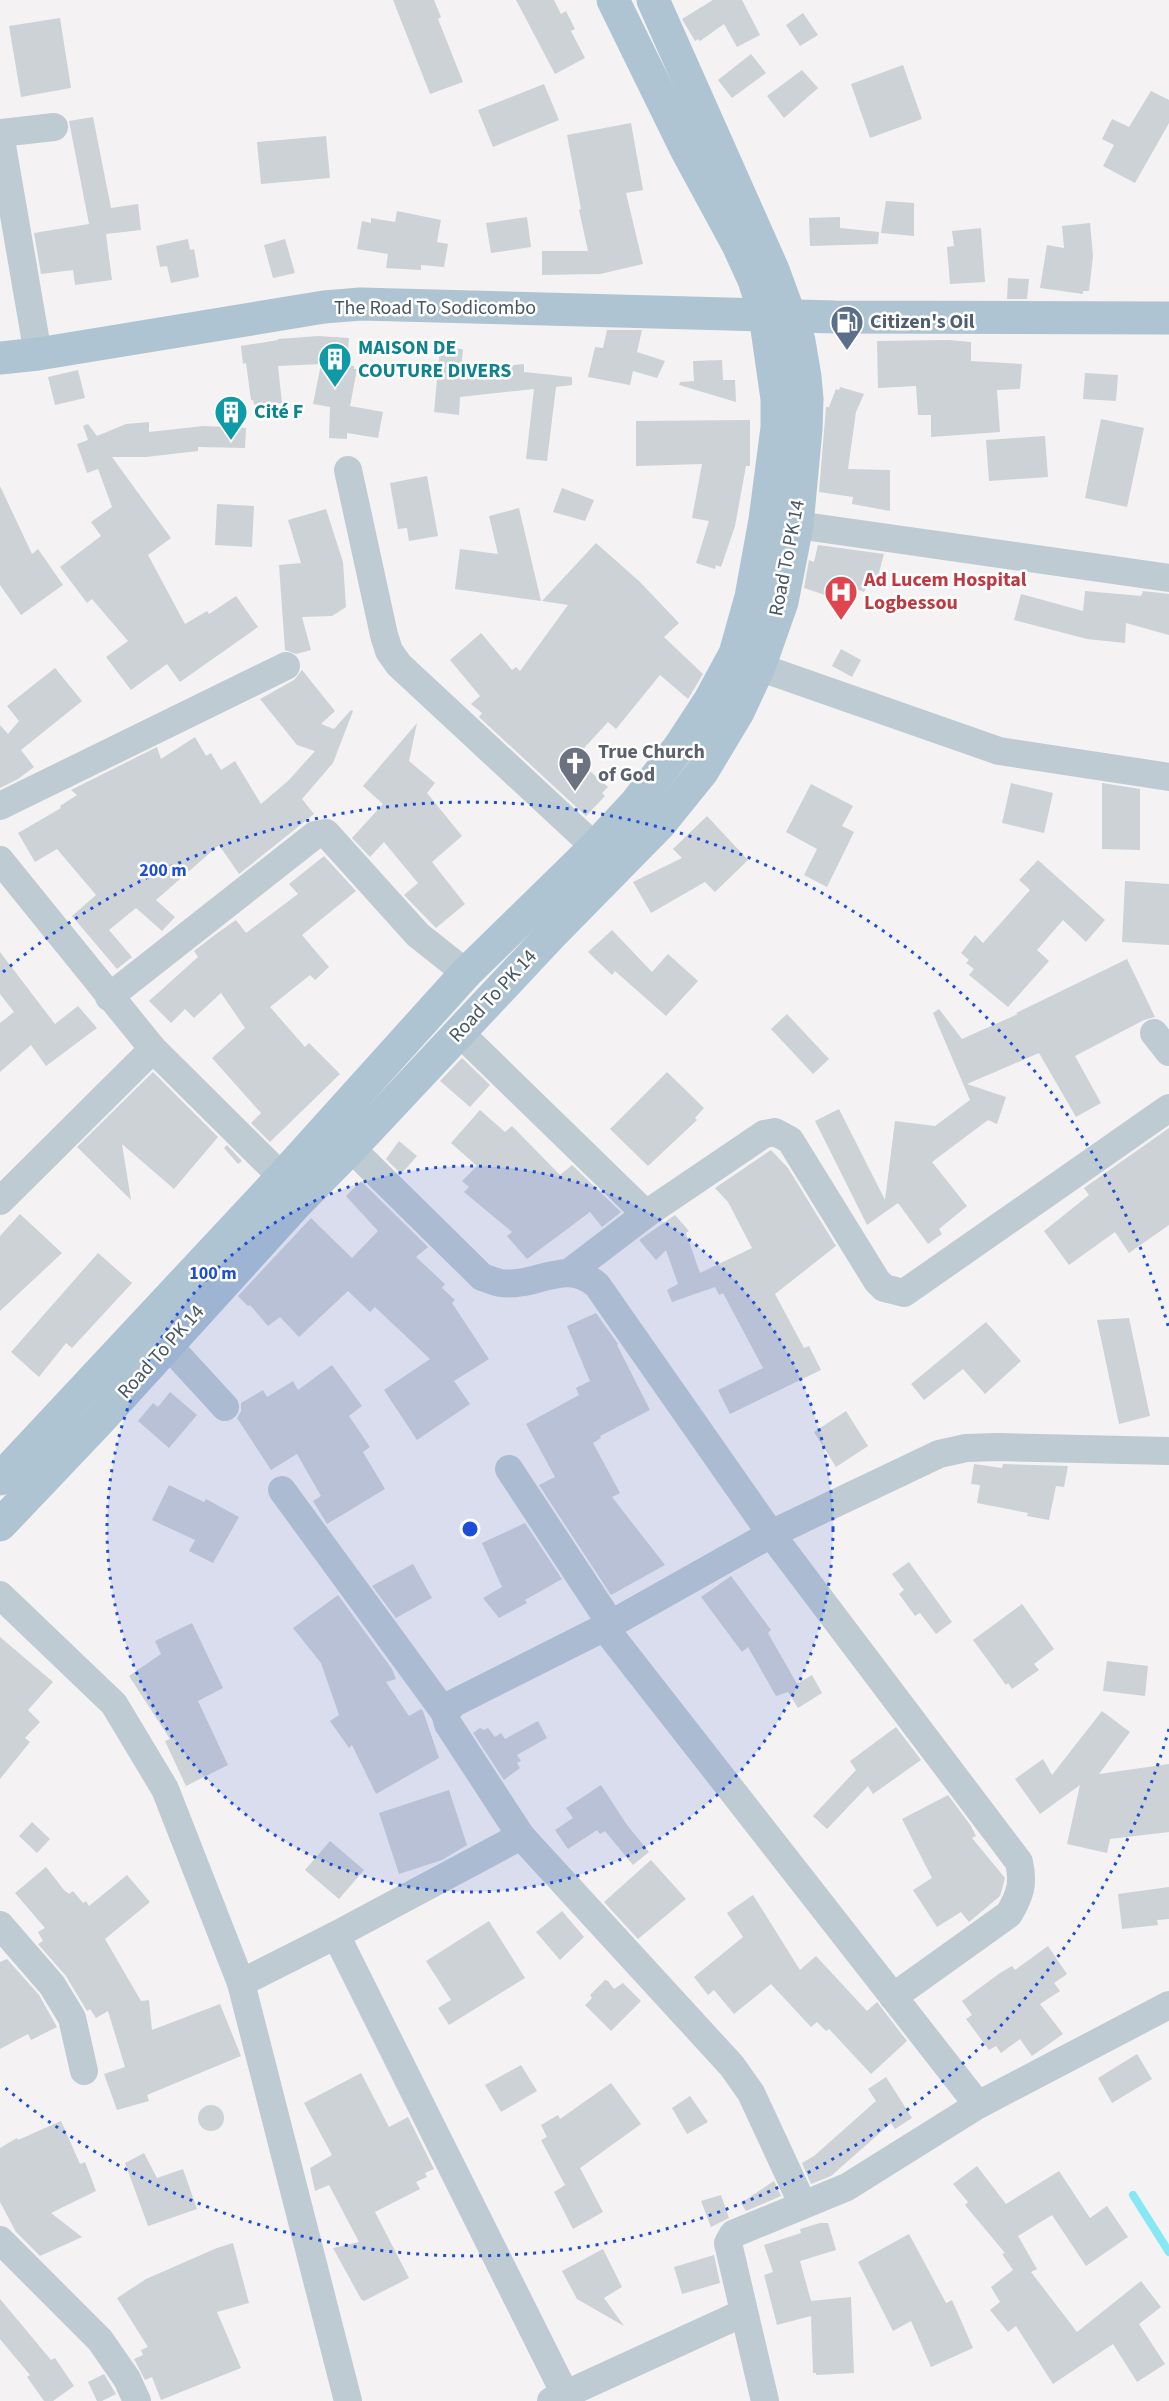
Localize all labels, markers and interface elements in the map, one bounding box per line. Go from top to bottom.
street label: The Road To Sodicombo [334,294,536,322]
fuel station icon: Citizen's Oil [829,304,865,351]
place label: Citizen's Oil [870,308,975,336]
place label: MAISON DE COUTURE DIVERS [358,334,511,385]
building icon: MAISON DE COUTURE DIVERS [317,341,353,388]
building icon: Cité F [213,394,249,441]
place label: Cité F [254,398,303,426]
street label: Road To PK 14 [762,497,812,619]
place label: Ad Lucem Hospital Logbessou [863,566,1027,617]
hospital icon: Ad Lucem Hospital Logbessou [823,574,859,621]
place label: True Church of God [598,738,705,789]
church icon: True Church of God [557,745,593,792]
text: 200 m [139,858,187,883]
street label: Road To PK 14 [443,943,543,1049]
text: 100 m [189,1261,237,1286]
street label: Road To PK 14 [111,1299,211,1405]
centre of rings [460,1519,480,1539]

